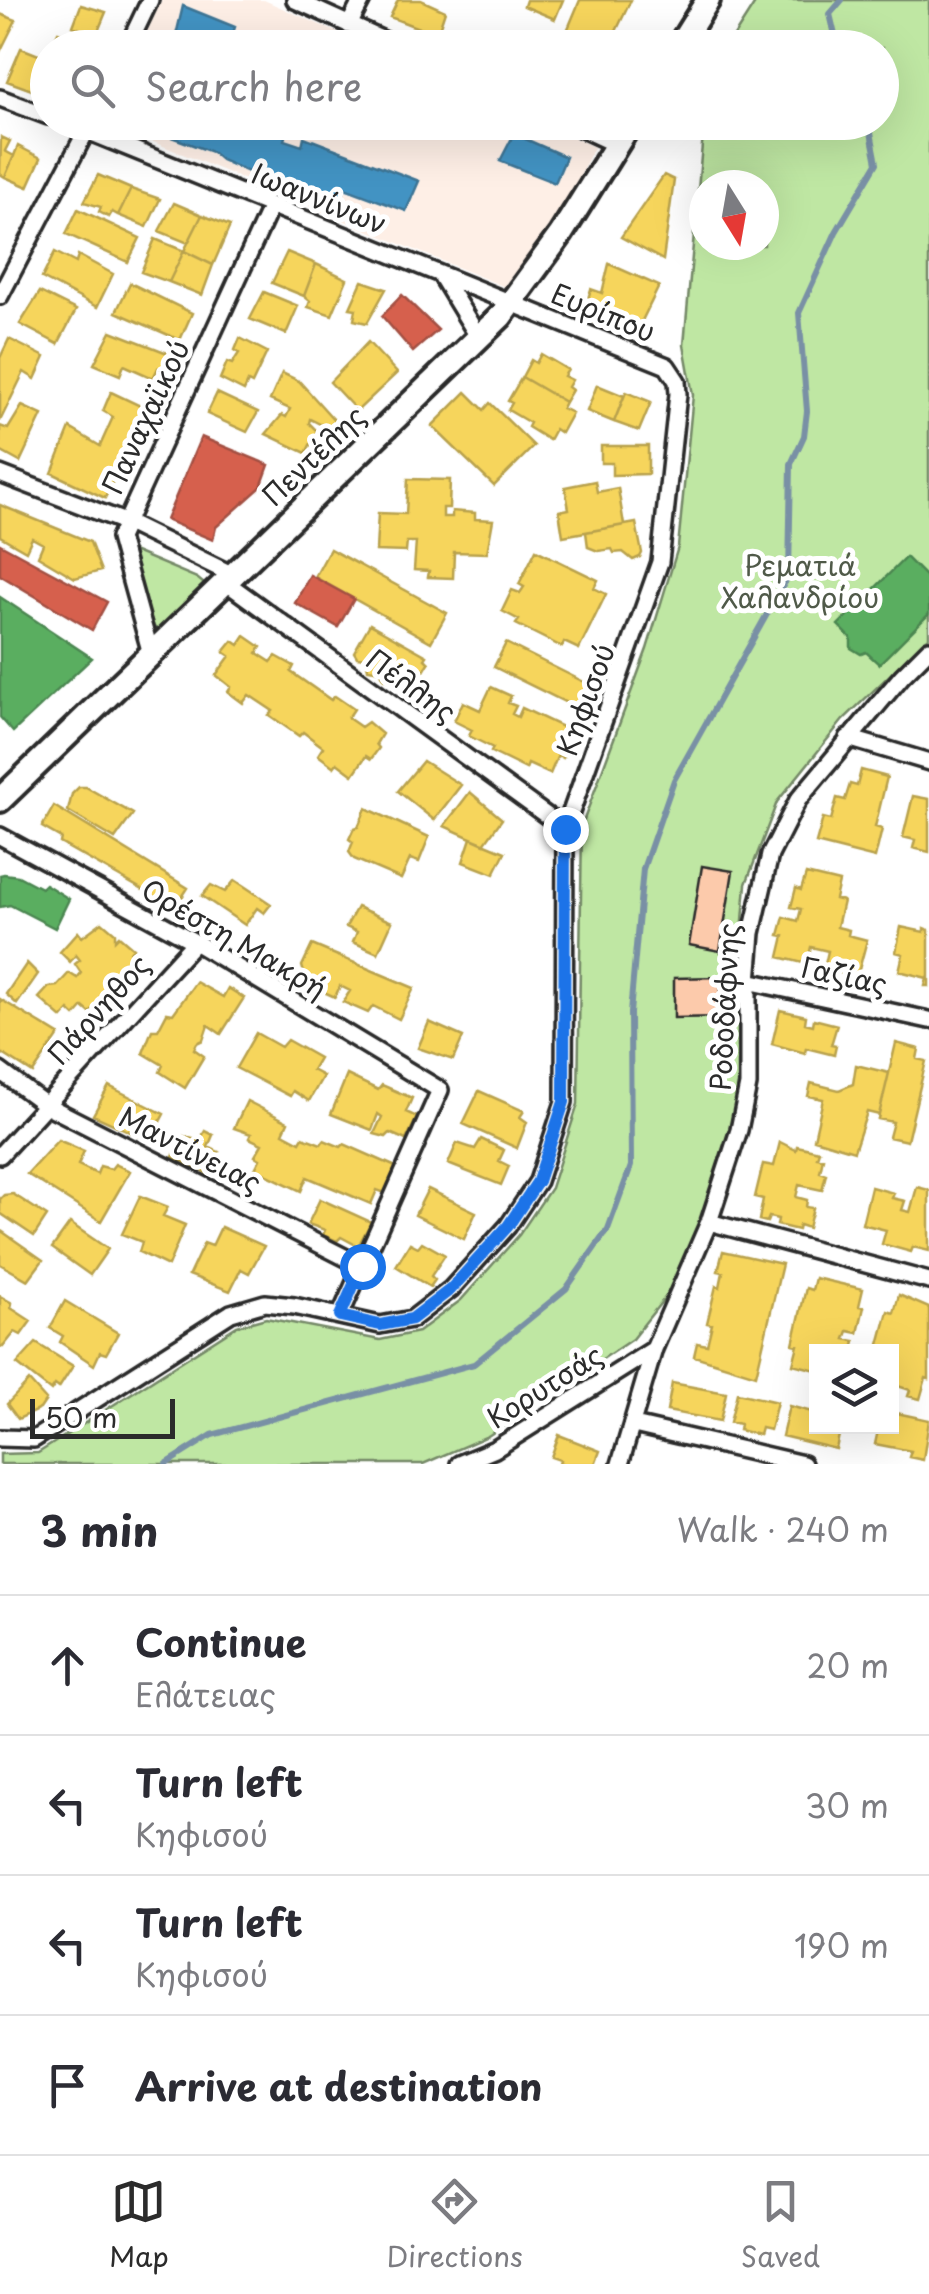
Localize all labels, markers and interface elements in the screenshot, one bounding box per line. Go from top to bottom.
search box [30,30,899,140]
text: Search here [145,57,362,114]
icon: search [65,58,120,113]
street label: Ιωαννίνων [245,151,394,244]
north arrow [689,170,779,260]
street label: Ευρίπου [545,271,662,352]
street label: Παναχαϊκού [90,332,199,501]
street label: Πεντέλης [252,395,374,515]
park label: Ρεματιά Χαλανδρίου [721,543,879,618]
street label: Πέλλης [358,637,466,732]
street label: Κηφισού [544,637,625,761]
route end [543,807,589,853]
street label: Ορέστη Μακρή [134,867,335,1008]
street label: Ροδοδάφνης [698,922,749,1092]
street label: Πάρνηθος [37,944,159,1074]
street label: Γαζίας [797,944,891,1005]
street label: Μαντίνειας [112,1094,270,1203]
route start [340,1244,386,1290]
street label: Κορυτσάς [478,1333,610,1438]
map controls [809,1344,899,1434]
button: layers [809,1344,899,1434]
scale bar [30,1394,175,1438]
text: 50 m [45,1395,118,1438]
text: 3 min [40,1498,158,1561]
text: Walk · 240 m [677,1505,889,1553]
text: Continue [135,1613,306,1670]
icon: ahead [40,1638,95,1693]
text: 20 m [807,1641,889,1689]
text: Ελάτειας [135,1670,276,1718]
text: Turn left [135,1753,303,1810]
icon: left [40,1778,95,1833]
text: 30 m [805,1781,889,1829]
text: Κηφισού [135,1810,268,1858]
text: Turn left [135,1893,303,1950]
icon: left [40,1918,95,1973]
text: 190 m [794,1921,889,1969]
text: Κηφισού [135,1950,268,1998]
text: Arrive at destination [135,2057,543,2114]
icon: arrive [40,2058,95,2113]
tab: Map [109,2174,169,2277]
tab: Directions [387,2174,523,2277]
tab: Saved [741,2174,820,2277]

